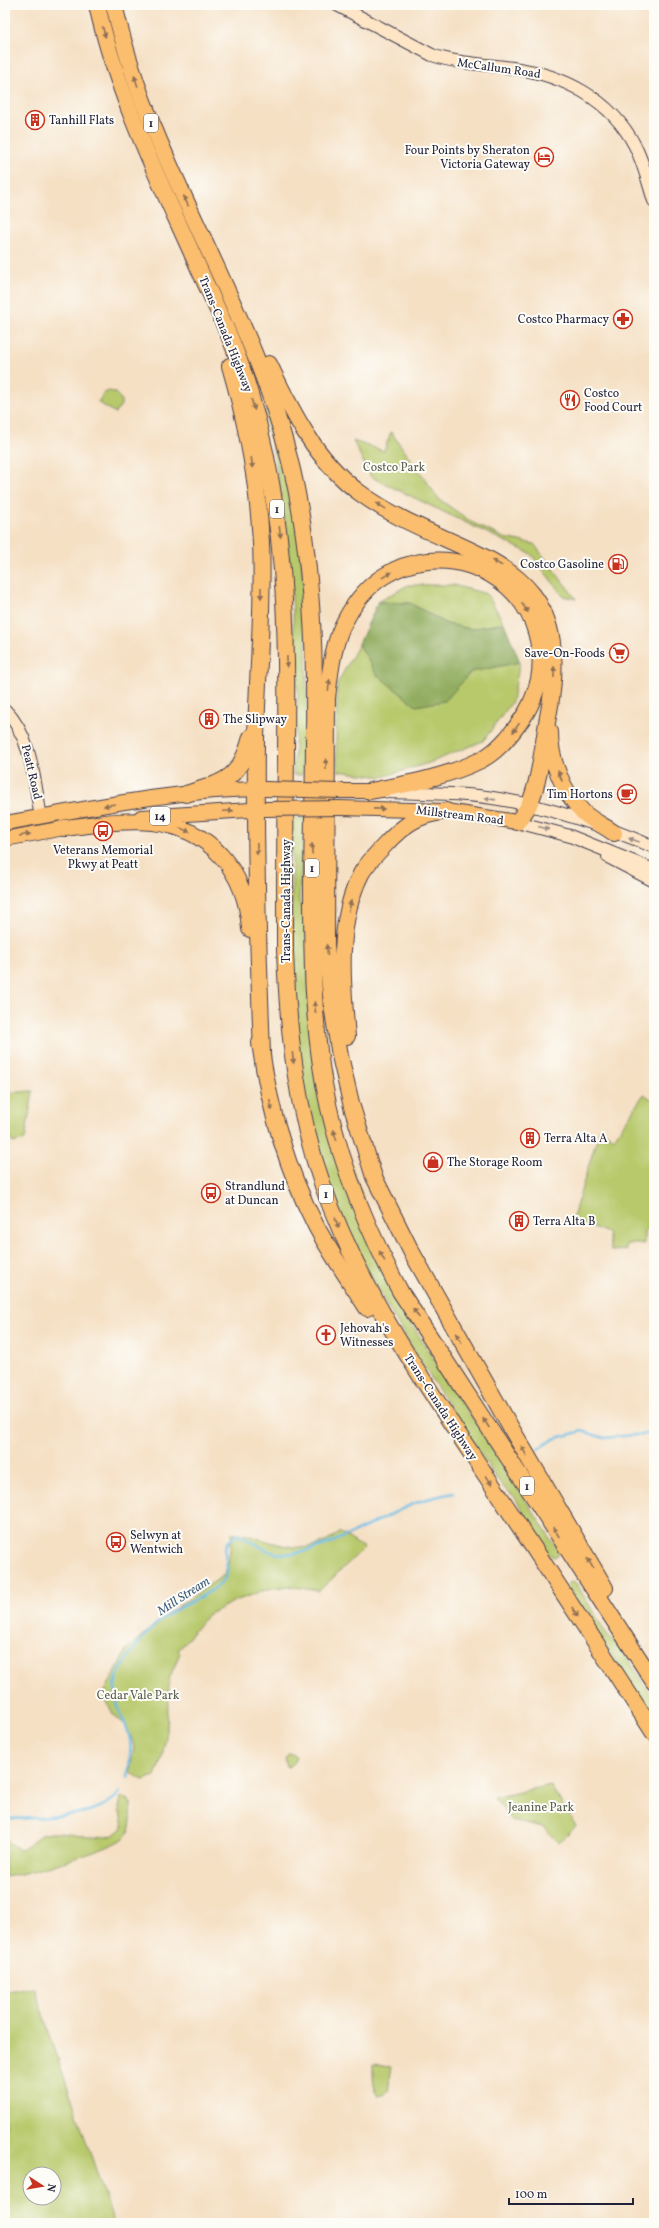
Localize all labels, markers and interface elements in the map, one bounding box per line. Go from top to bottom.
one-way arrow [101,26,107,38]
street label: McCallum Road [456,55,542,83]
one-way arrow [133,75,139,87]
building icon: Tanhill Flats [24,109,46,131]
place label: Tanhill Flats [49,113,114,129]
road number: 1 [144,114,158,132]
place label: Four Points by Sheraton Victoria Gateway [405,143,530,173]
hotel icon: Four Points by Sheraton Victoria Gateway [533,146,555,168]
one-way arrow [183,196,189,207]
street label: Trans-Canada Highway [194,274,256,395]
pharmacy icon: Costco Pharmacy [612,308,634,330]
place label: Costco Pharmacy [518,312,609,328]
place label: Costco Food Court [584,386,642,416]
restaurant icon: Costco Food Court [559,389,581,411]
one-way arrow [250,399,256,411]
one-way arrow [249,457,255,470]
park label: Costco Park [363,460,426,476]
road number: 1 [270,500,284,518]
one-way arrow [376,502,386,510]
one-way arrow [277,526,283,538]
fuel station icon: Costco Gasoline [607,553,629,575]
place label: Costco Gasoline [520,557,604,573]
one-way arrow [491,560,503,566]
one-way arrow [381,572,393,579]
one-way arrow [258,587,264,600]
one-way arrow [521,603,529,613]
supermarket icon: Save-On-Foods [608,642,630,664]
place label: Save-On-Foods [524,646,605,662]
one-way arrow [284,656,290,669]
one-way arrow [551,665,557,678]
one-way arrow [325,679,332,692]
building icon: The Slipway [198,708,220,730]
place label: The Slipway [223,712,288,728]
one-way arrow [512,723,520,734]
street label: Peatt Road [17,743,45,802]
one-way arrow [323,757,329,770]
one-way arrow [557,770,563,781]
cafe icon: Tim Hortons [616,783,638,805]
place label: Tim Hortons [547,787,613,803]
one-way arrow [484,796,496,802]
one-way arrow [103,802,115,808]
street label: Millstream Road [415,803,505,829]
one-way arrow [373,806,386,812]
road number: 14 [150,807,170,825]
one-way arrow [222,808,235,814]
bus stop icon: Veterans Memorial Pkwy at Peatt [92,820,114,842]
one-way arrow [538,825,550,831]
one-way arrow [180,828,192,834]
one-way arrow [18,832,31,838]
one-way arrow [628,836,640,842]
street label: Trans-Canada Highway [279,838,295,963]
one-way arrow [309,842,315,855]
place label: Veterans Memorial Pkwy at Peatt [53,843,153,873]
one-way arrow [254,843,261,855]
road number: 1 [305,859,319,877]
one-way arrow [347,899,353,912]
one-way arrow [324,944,330,956]
one-way arrow [311,1001,318,1013]
one-way arrow [290,1052,296,1064]
one-way arrow [268,1099,274,1111]
building icon: Terra Alta A [519,1127,541,1149]
one-way arrow [332,1129,338,1141]
place label: Terra Alta A [544,1131,608,1147]
shop icon: The Storage Room [422,1151,444,1173]
place label: The Storage Room [447,1155,543,1171]
place label: Strandlund at Duncan [225,1179,285,1209]
bus stop icon: Strandlund at Duncan [200,1182,222,1204]
road number: 1 [319,1185,333,1203]
building icon: Terra Alta B [508,1210,530,1232]
place label: Terra Alta B [533,1214,595,1230]
one-way arrow [335,1218,341,1230]
one-way arrow [379,1250,385,1262]
one-way arrow [412,1308,419,1319]
place label: Jehovah's Witnesses [340,1321,393,1351]
church icon: Jehovah's Witnesses [315,1324,337,1346]
one-way arrow [456,1332,463,1344]
street label: Trans-Canada Highway [400,1351,481,1464]
one-way arrow [482,1417,489,1429]
one-way arrow [521,1445,528,1457]
one-way arrow [485,1475,493,1485]
road number: 1 [520,1477,534,1495]
one-way arrow [553,1526,560,1538]
place label: Selwyn at Wentwich [130,1528,183,1558]
bus stop icon: Selwyn at Wentwich [105,1531,127,1553]
one-way arrow [587,1557,594,1569]
water label: Mill Stream [153,1573,214,1621]
one-way arrow [572,1606,579,1618]
park label: Cedar Vale Park [97,1688,180,1704]
park label: Jeanine Park [508,1800,575,1816]
north arrow [22,2166,62,2206]
scale bar [509,2180,633,2206]
text: N [42,2182,58,2193]
text: 100 m [515,2187,548,2203]

